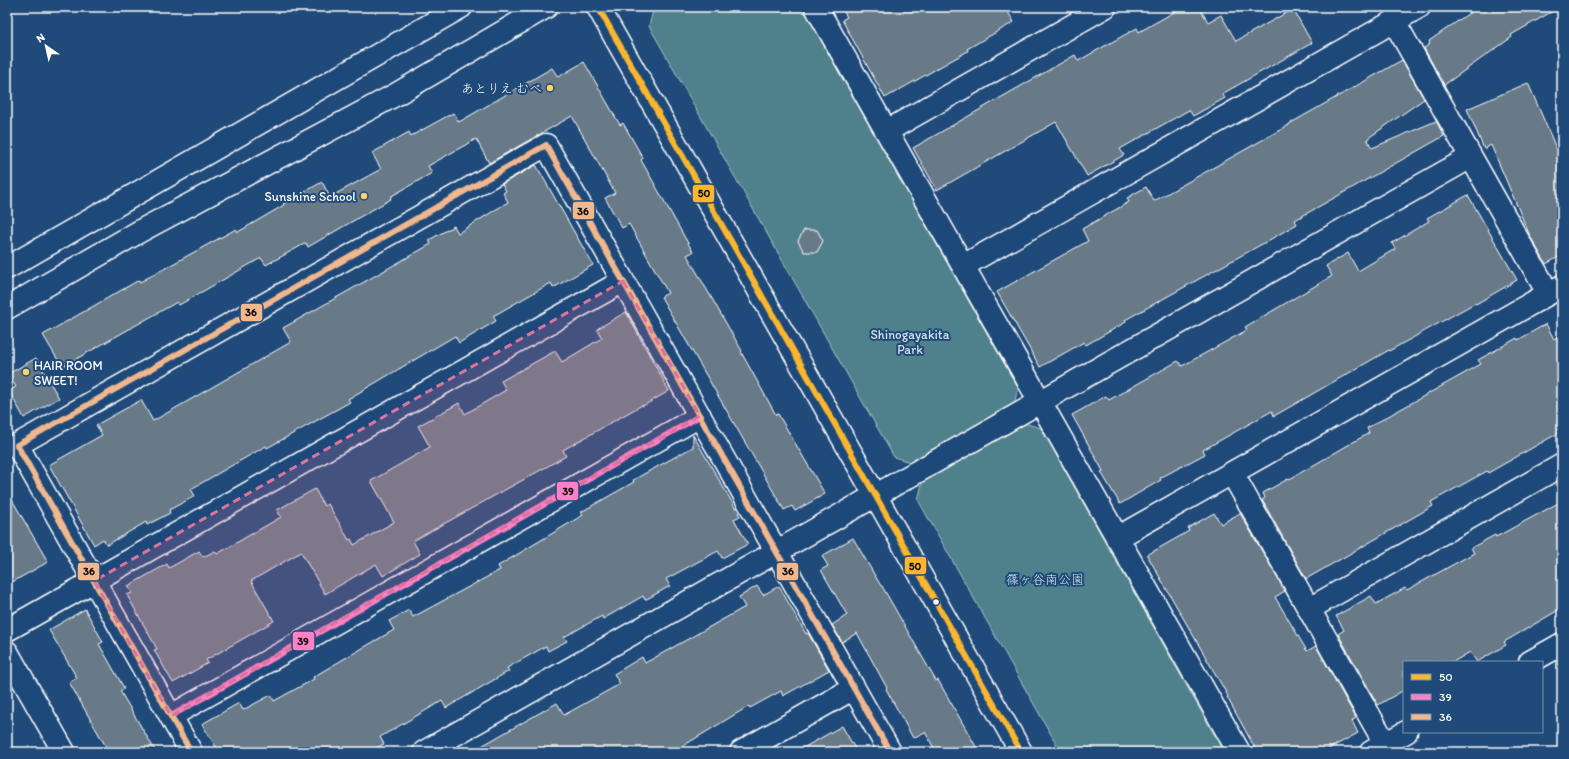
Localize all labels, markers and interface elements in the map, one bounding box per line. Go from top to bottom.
north arrow [26,26,66,66]
text: N [34,31,47,46]
place label: あとりえ むべ [461,81,542,96]
marker: あとりえ むべ [545,83,555,93]
line badge: 50 [692,184,715,203]
text: 50 [698,187,710,200]
place label: Sunshine School [265,189,356,204]
marker: Sunshine School [359,191,369,201]
line badge: 36 [572,201,595,220]
text: 36 [577,205,589,218]
line badge: 36 [240,303,263,322]
text: 36 [245,306,257,319]
park label: Shinogayakita Park [871,327,950,357]
place label: HAIR ROOM SWEET! [34,358,103,388]
marker: HAIR ROOM SWEET! [21,367,31,377]
line badge: 39 [556,481,579,501]
text: 39 [562,485,574,498]
line badge: 50 [904,556,927,575]
text: 50 [909,560,921,573]
line badge: 36 [77,562,100,581]
line badge: 36 [776,562,799,581]
text: 36 [83,565,95,578]
text: 36 [782,565,794,578]
park label: 篠ヶ谷南公園 [1006,572,1084,587]
unlabelled marker [931,597,941,607]
line badge: 39 [292,631,315,651]
text: 39 [297,635,309,648]
legend [1403,661,1543,733]
text: 50 [1439,670,1453,684]
text: 39 [1439,690,1452,704]
text: 36 [1439,710,1452,724]

